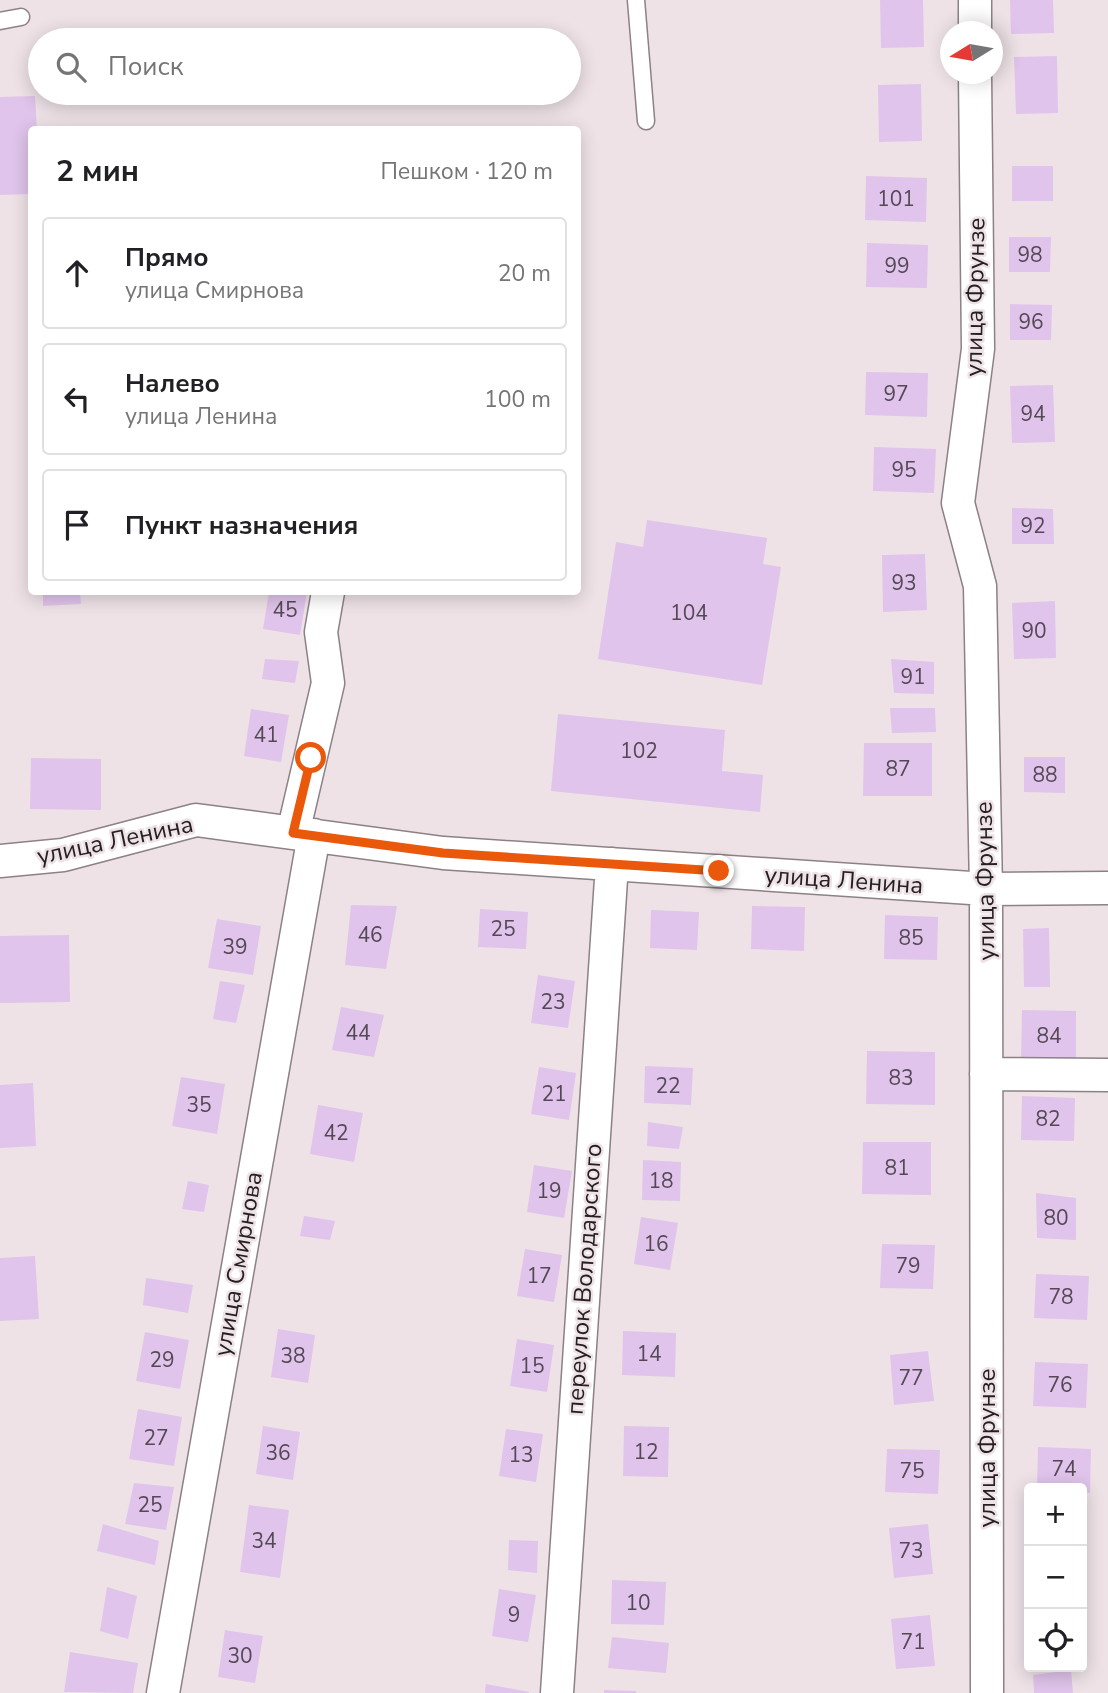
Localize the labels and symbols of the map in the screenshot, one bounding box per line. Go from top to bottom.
north arrow [940,21,1003,84]
house number: 101 [877,185,915,213]
street label: улица Фрунзе [958,217,992,377]
house number: 98 [1017,241,1043,269]
house number: 99 [884,252,910,280]
house number: 96 [1018,308,1044,336]
house number: 97 [883,380,909,408]
house number: 94 [1020,400,1046,428]
house number: 95 [891,456,917,484]
house number: 92 [1020,512,1046,540]
house number: 93 [891,569,917,597]
house number: 45 [272,596,298,624]
house number: 104 [670,599,708,627]
house number: 90 [1021,617,1047,645]
house number: 91 [900,663,926,691]
house number: 41 [253,721,279,749]
house number: 102 [620,737,658,765]
route start [295,742,326,773]
house number: 87 [885,755,911,783]
house number: 88 [1032,761,1058,789]
street label: улица Фрунзе [968,801,1002,961]
street label: улица Ленина [34,808,196,872]
route end [703,855,734,886]
street label: улица Ленина [764,858,924,902]
house number: 25 [490,915,516,943]
house number: 46 [357,921,383,949]
house number: 85 [898,924,924,952]
house number: 39 [222,933,248,961]
house number: 23 [540,988,566,1016]
house number: 44 [345,1019,371,1047]
house number: 84 [1036,1022,1062,1050]
house number: 83 [888,1064,914,1092]
house number: 22 [655,1072,681,1100]
house number: 21 [541,1080,567,1108]
house number: 35 [186,1091,212,1119]
house number: 82 [1035,1105,1061,1133]
house number: 42 [323,1119,349,1147]
street label: переулок Володарского [559,1142,609,1416]
house number: 81 [884,1154,910,1182]
house number: 18 [648,1167,674,1195]
street label: улица Смирнова [206,1169,270,1359]
house number: 19 [536,1177,562,1205]
house number: 80 [1043,1204,1069,1232]
house number: 16 [643,1230,669,1258]
house number: 79 [895,1252,921,1280]
house number: 17 [526,1262,552,1290]
house number: 78 [1048,1283,1074,1311]
house number: 14 [636,1340,662,1368]
house number: 38 [280,1342,306,1370]
house number: 29 [149,1346,175,1374]
house number: 15 [519,1352,545,1380]
house number: 77 [898,1364,924,1392]
street label: улица Фрунзе [971,1368,1003,1528]
house number: 76 [1047,1371,1073,1399]
house number: 27 [143,1424,169,1452]
house number: 12 [633,1438,659,1466]
house number: 36 [265,1439,291,1467]
house number: 13 [508,1441,534,1469]
house number: 74 [1051,1455,1077,1483]
house number: 75 [899,1457,925,1485]
house number: 25 [137,1491,163,1519]
house number: 34 [251,1527,277,1555]
house number: 73 [898,1537,924,1565]
house number: 10 [625,1589,651,1617]
house number: 9 [508,1601,520,1629]
house number: 71 [900,1628,926,1656]
house number: 30 [227,1642,253,1670]

